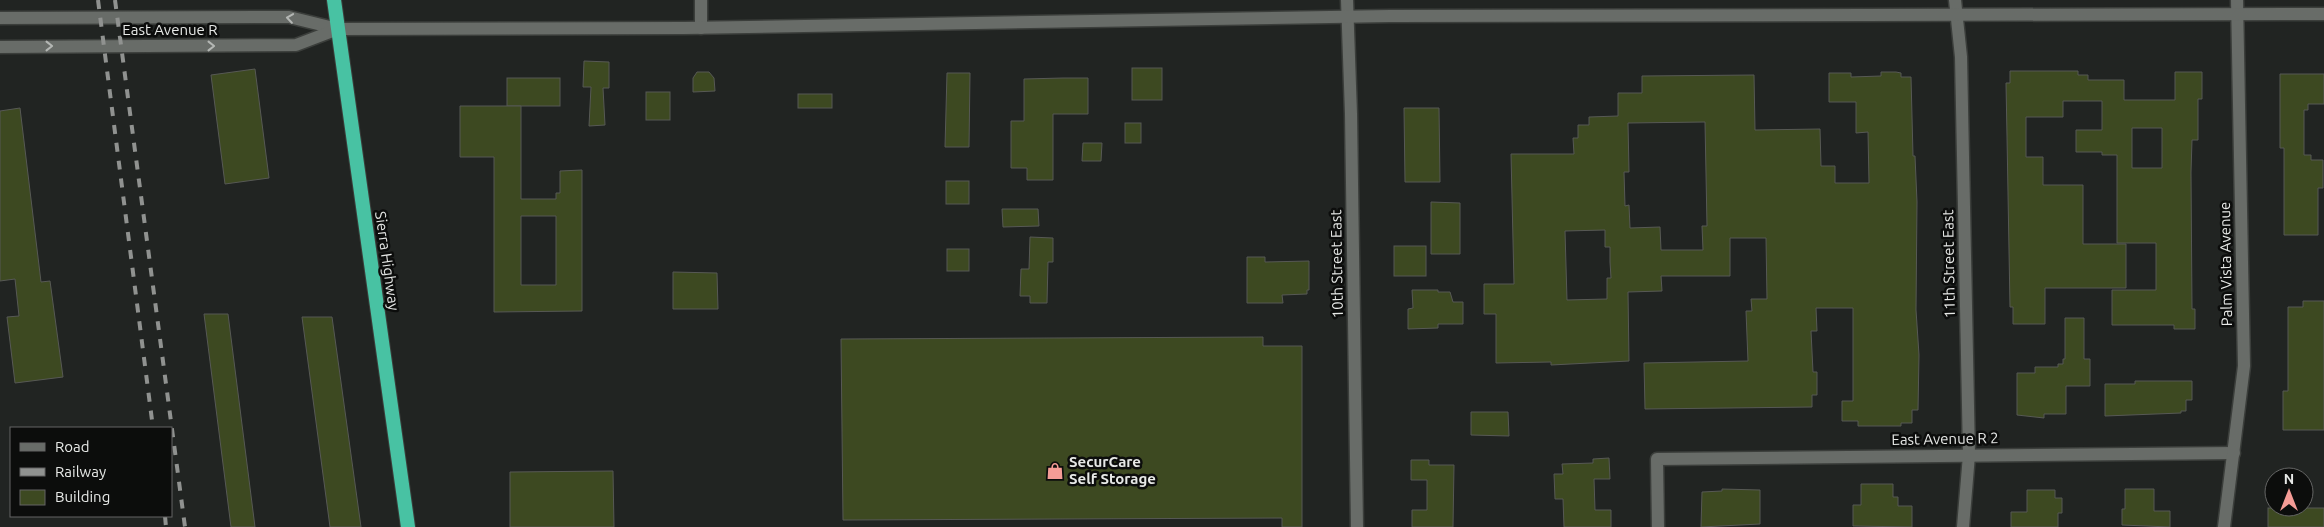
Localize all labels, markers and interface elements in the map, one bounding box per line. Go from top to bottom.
one-way arrow [286,14,295,24]
street label: East Avenue R [122,21,218,38]
one-way arrow [45,41,53,52]
one-way arrow [208,41,215,51]
street label: Palm Vista Avenue [2216,202,2235,326]
street label: 10th Street East [1327,209,1346,318]
street label: 11th Street East [1939,209,1958,318]
street label: Sierra Highway [372,210,403,312]
legend [10,427,172,517]
street label: East Avenue R 2 [1891,429,1999,448]
text: Road [55,438,90,455]
place label: SecurCare Self Storage [1069,453,1156,487]
shop icon: SecurCare Self Storage [1045,461,1065,481]
text: Railway [55,463,106,480]
north arrow [2264,467,2314,517]
text: N [2284,471,2294,487]
text: Building [55,488,110,505]

